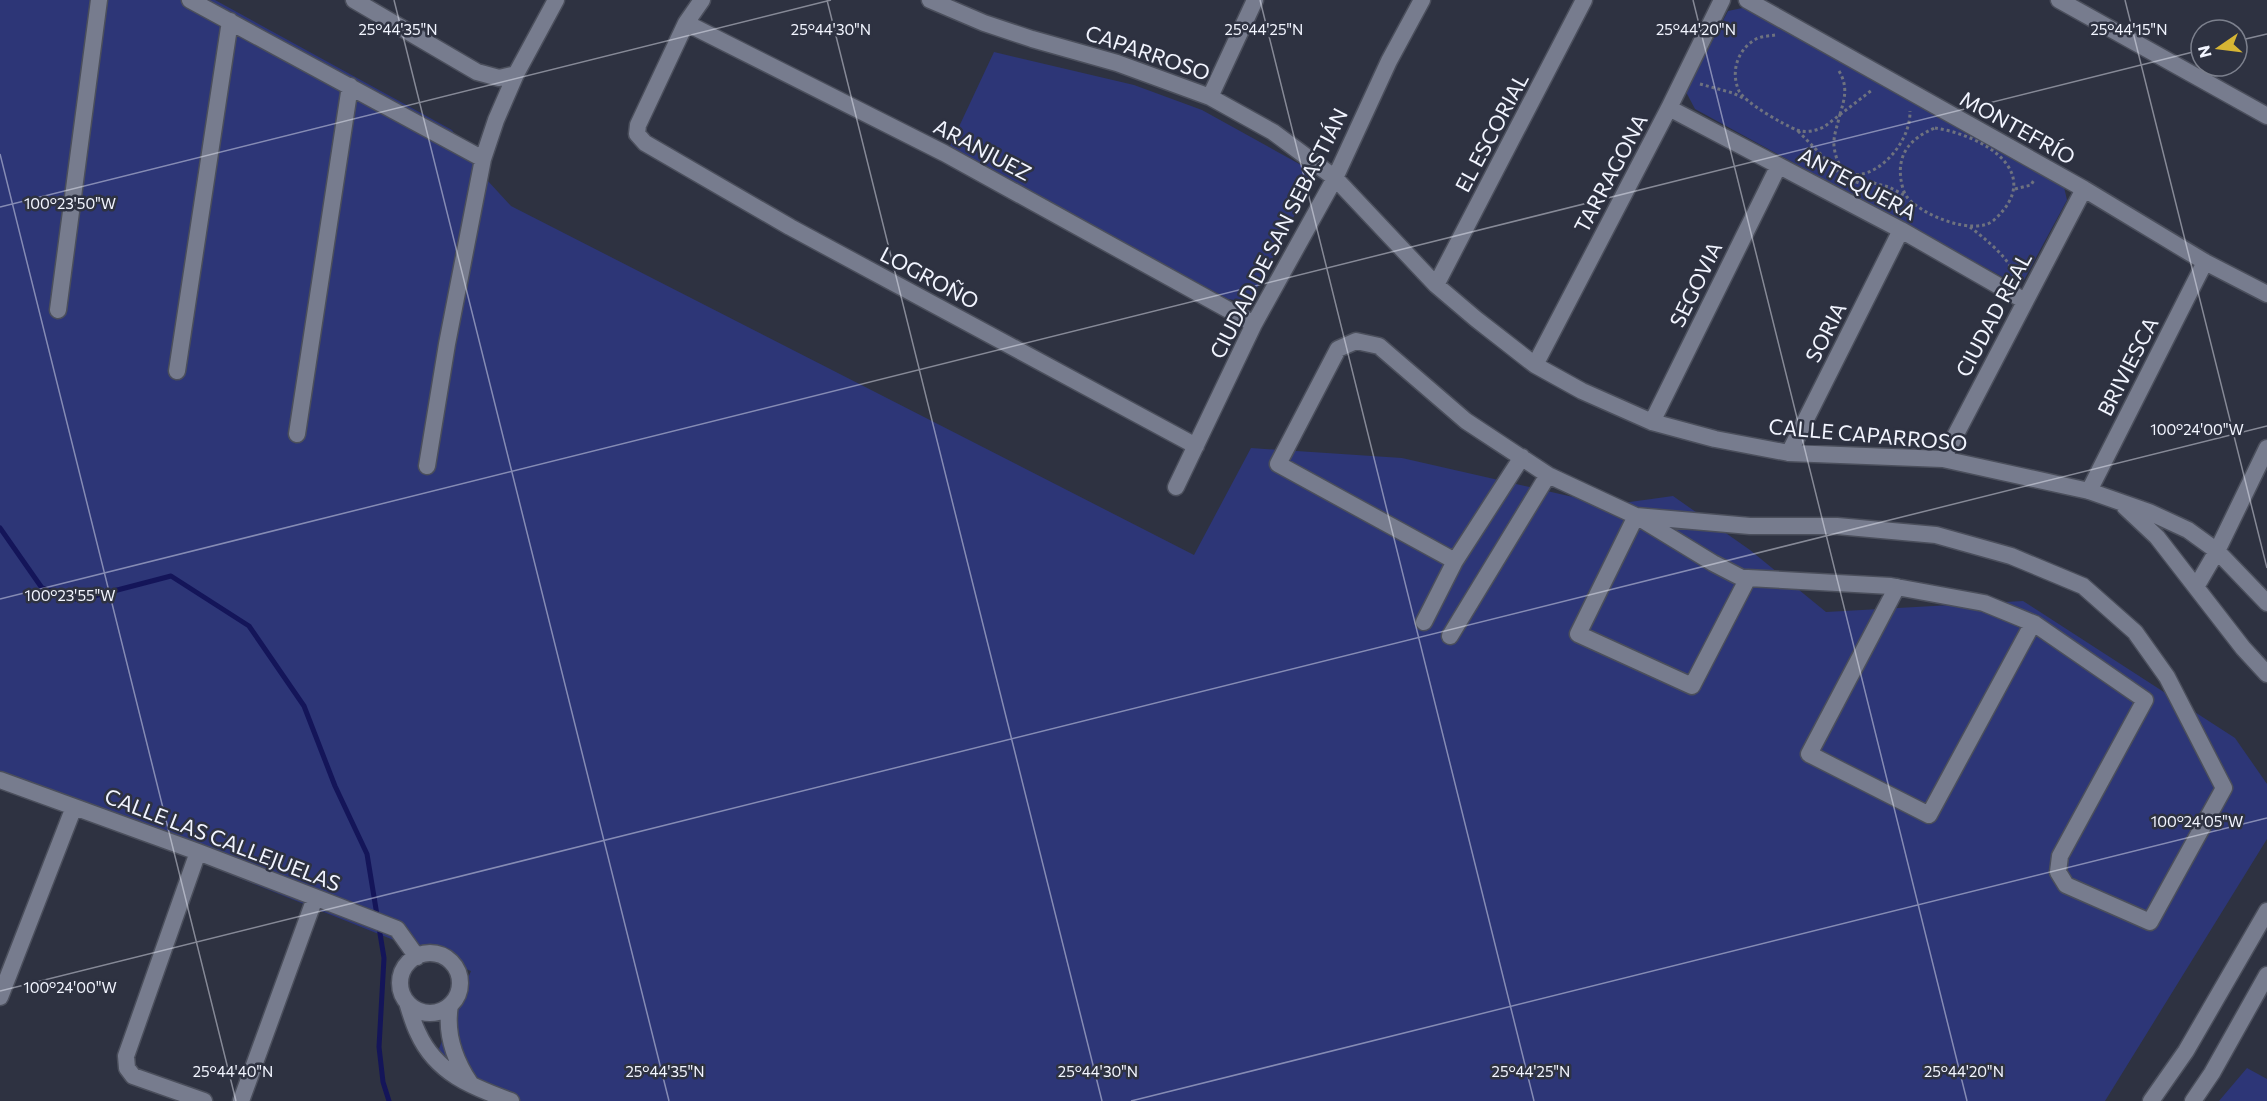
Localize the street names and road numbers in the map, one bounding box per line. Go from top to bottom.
street label: CAPARROSO [1083,19,1213,85]
street label: EL ESCORIAL [1449,68,1533,196]
street label: MONTEFRÍO [1956,85,2080,169]
street label: CIUDAD DE SAN SEBASTIÁN [1204,104,1352,362]
street label: TARRAGONA [1568,109,1652,237]
street label: ARANJUEZ [930,113,1036,185]
street label: ANTEQUERA [1795,141,1921,225]
street label: SEGOVIA [1664,237,1726,331]
street label: LOGROÑO [876,241,984,313]
street label: CIUDAD REAL [1950,247,2036,381]
street label: SORIA [1799,298,1851,366]
street label: BRIVIESCA [2091,312,2163,420]
street label: CALLE CAPARROSO [1768,413,1968,455]
street label: CALLE LAS CALLEJUELAS [102,782,344,896]

